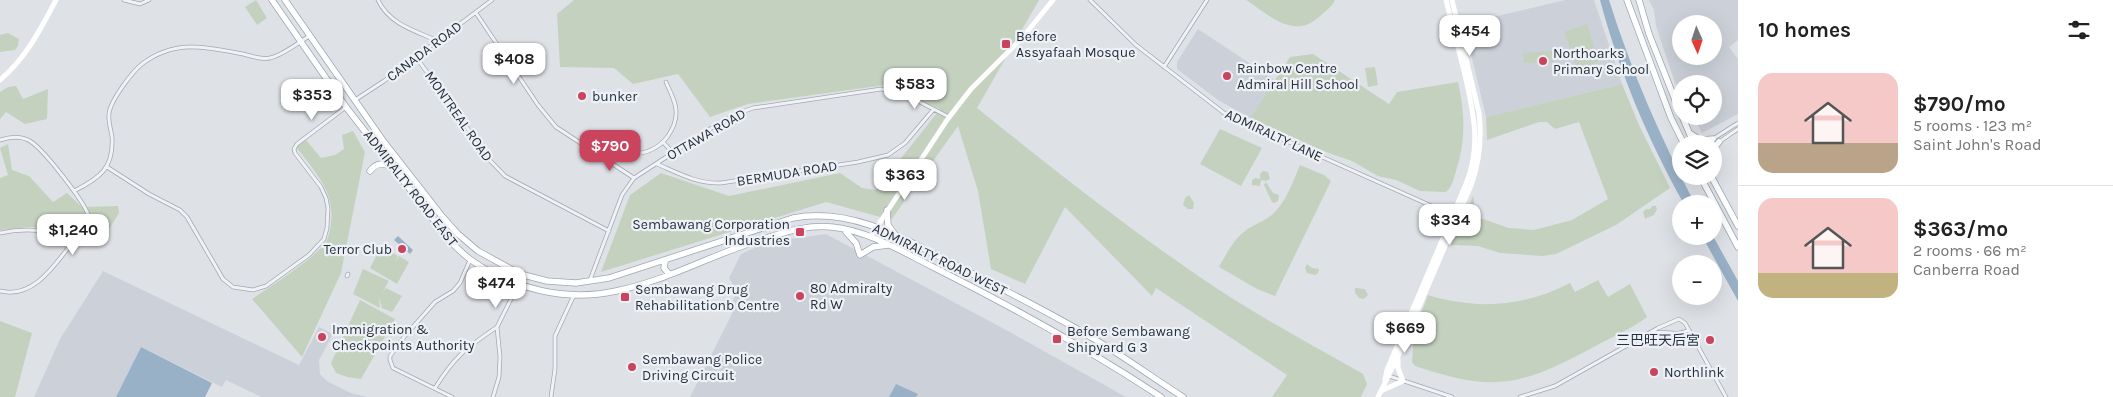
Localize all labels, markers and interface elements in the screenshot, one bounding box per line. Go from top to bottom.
pin: $454 [1440,15,1500,57]
north arrow [1672,15,1722,65]
map controls [1672,15,1722,305]
icon: filters [2065,16,2093,44]
street label: CANADA ROAD [383,18,465,85]
text: 10 homes [1758,18,1851,42]
text: $454 [1450,21,1490,40]
place label: Before Assyafaah Mosque [1016,28,1135,61]
marker: Before Assyafaah Mosque [1000,38,1012,50]
pin: $408 [484,42,544,85]
place label: Northoarks Primary School [1553,45,1649,78]
text: $408 [493,49,535,68]
marker: Northoarks Primary School [1537,55,1549,67]
place label: Rainbow Centre Admiral Hill School [1237,60,1359,93]
street label: MONTREAL ROAD [421,68,496,165]
pin: $583 [885,68,945,110]
marker: Rainbow Centre Admiral Hill School [1221,70,1233,82]
text: $583 [895,74,935,93]
button: locate [1672,75,1722,125]
pin: $353 [282,78,342,121]
text: $353 [292,85,332,104]
place label: bunker [592,88,638,105]
marker: bunker [576,90,588,102]
text: $790/mo [1913,92,2006,116]
icon: home [1798,93,1858,153]
street label: OTTAWA ROAD [664,105,749,164]
street label: ADMIRALTY LANE [1222,105,1325,165]
text: 5 rooms · 123 m² [1913,116,2032,135]
street label: ADMIRALTY ROAD EAST [360,127,461,250]
pin: $790 [580,130,640,172]
button: layers [1672,135,1722,185]
text: Saint John's Road [1913,135,2041,154]
text: $790 [591,136,629,155]
street label: BERMUDA ROAD [736,157,839,190]
pin: $363 [875,158,935,201]
text: $363 [885,165,925,184]
button: + [1672,195,1722,245]
pin: $334 [1420,204,1480,246]
text: $334 [1430,210,1470,229]
pin: $1,240 [32,214,114,256]
place label: Sembawang Corporation Industries [632,216,790,249]
text: $363/mo [1913,217,2008,241]
icon: home [1798,218,1858,278]
street label: ADMIRALTY ROAD WEST [870,219,1010,299]
text: $1,240 [48,220,98,239]
marker: Sembawang Corporation Industries [794,226,806,238]
place label: Terror Club [323,241,392,258]
text: 2 rooms · 66 m² [1913,241,2027,260]
marker: Terror Club [396,243,408,255]
button: − [1672,255,1722,305]
text: Canberra Road [1913,260,2020,279]
pin: $474 [466,266,526,309]
text: $474 [477,273,515,292]
place label: 80 Admiralty Rd W [810,280,893,313]
place label: Sembawang Drug Rehabilitationb Centre [635,281,779,314]
marker: 80 Admiralty Rd W [794,290,806,302]
marker: Sembawang Drug Rehabilitationb Centre [619,291,631,303]
pin: $669 [1375,312,1435,354]
text: $669 [1385,318,1425,337]
place label: Immigration & Checkpoints Authority [332,321,475,354]
place label: Before Sembawang Shipyard G 3 [1067,323,1190,356]
marker: Immigration & Checkpoints Authority [316,331,328,343]
place label: 三巴旺天后宮 [1616,332,1700,349]
marker: Before Sembawang Shipyard G 3 [1051,333,1063,345]
marker: 三巴旺天后宮 [1704,334,1716,346]
place label: Sembawang Police Driving Circuit [642,351,762,384]
marker: Sembawang Police Driving Circuit [626,361,638,373]
place label: Northlink [1664,364,1725,381]
marker: Northlink [1648,366,1660,378]

